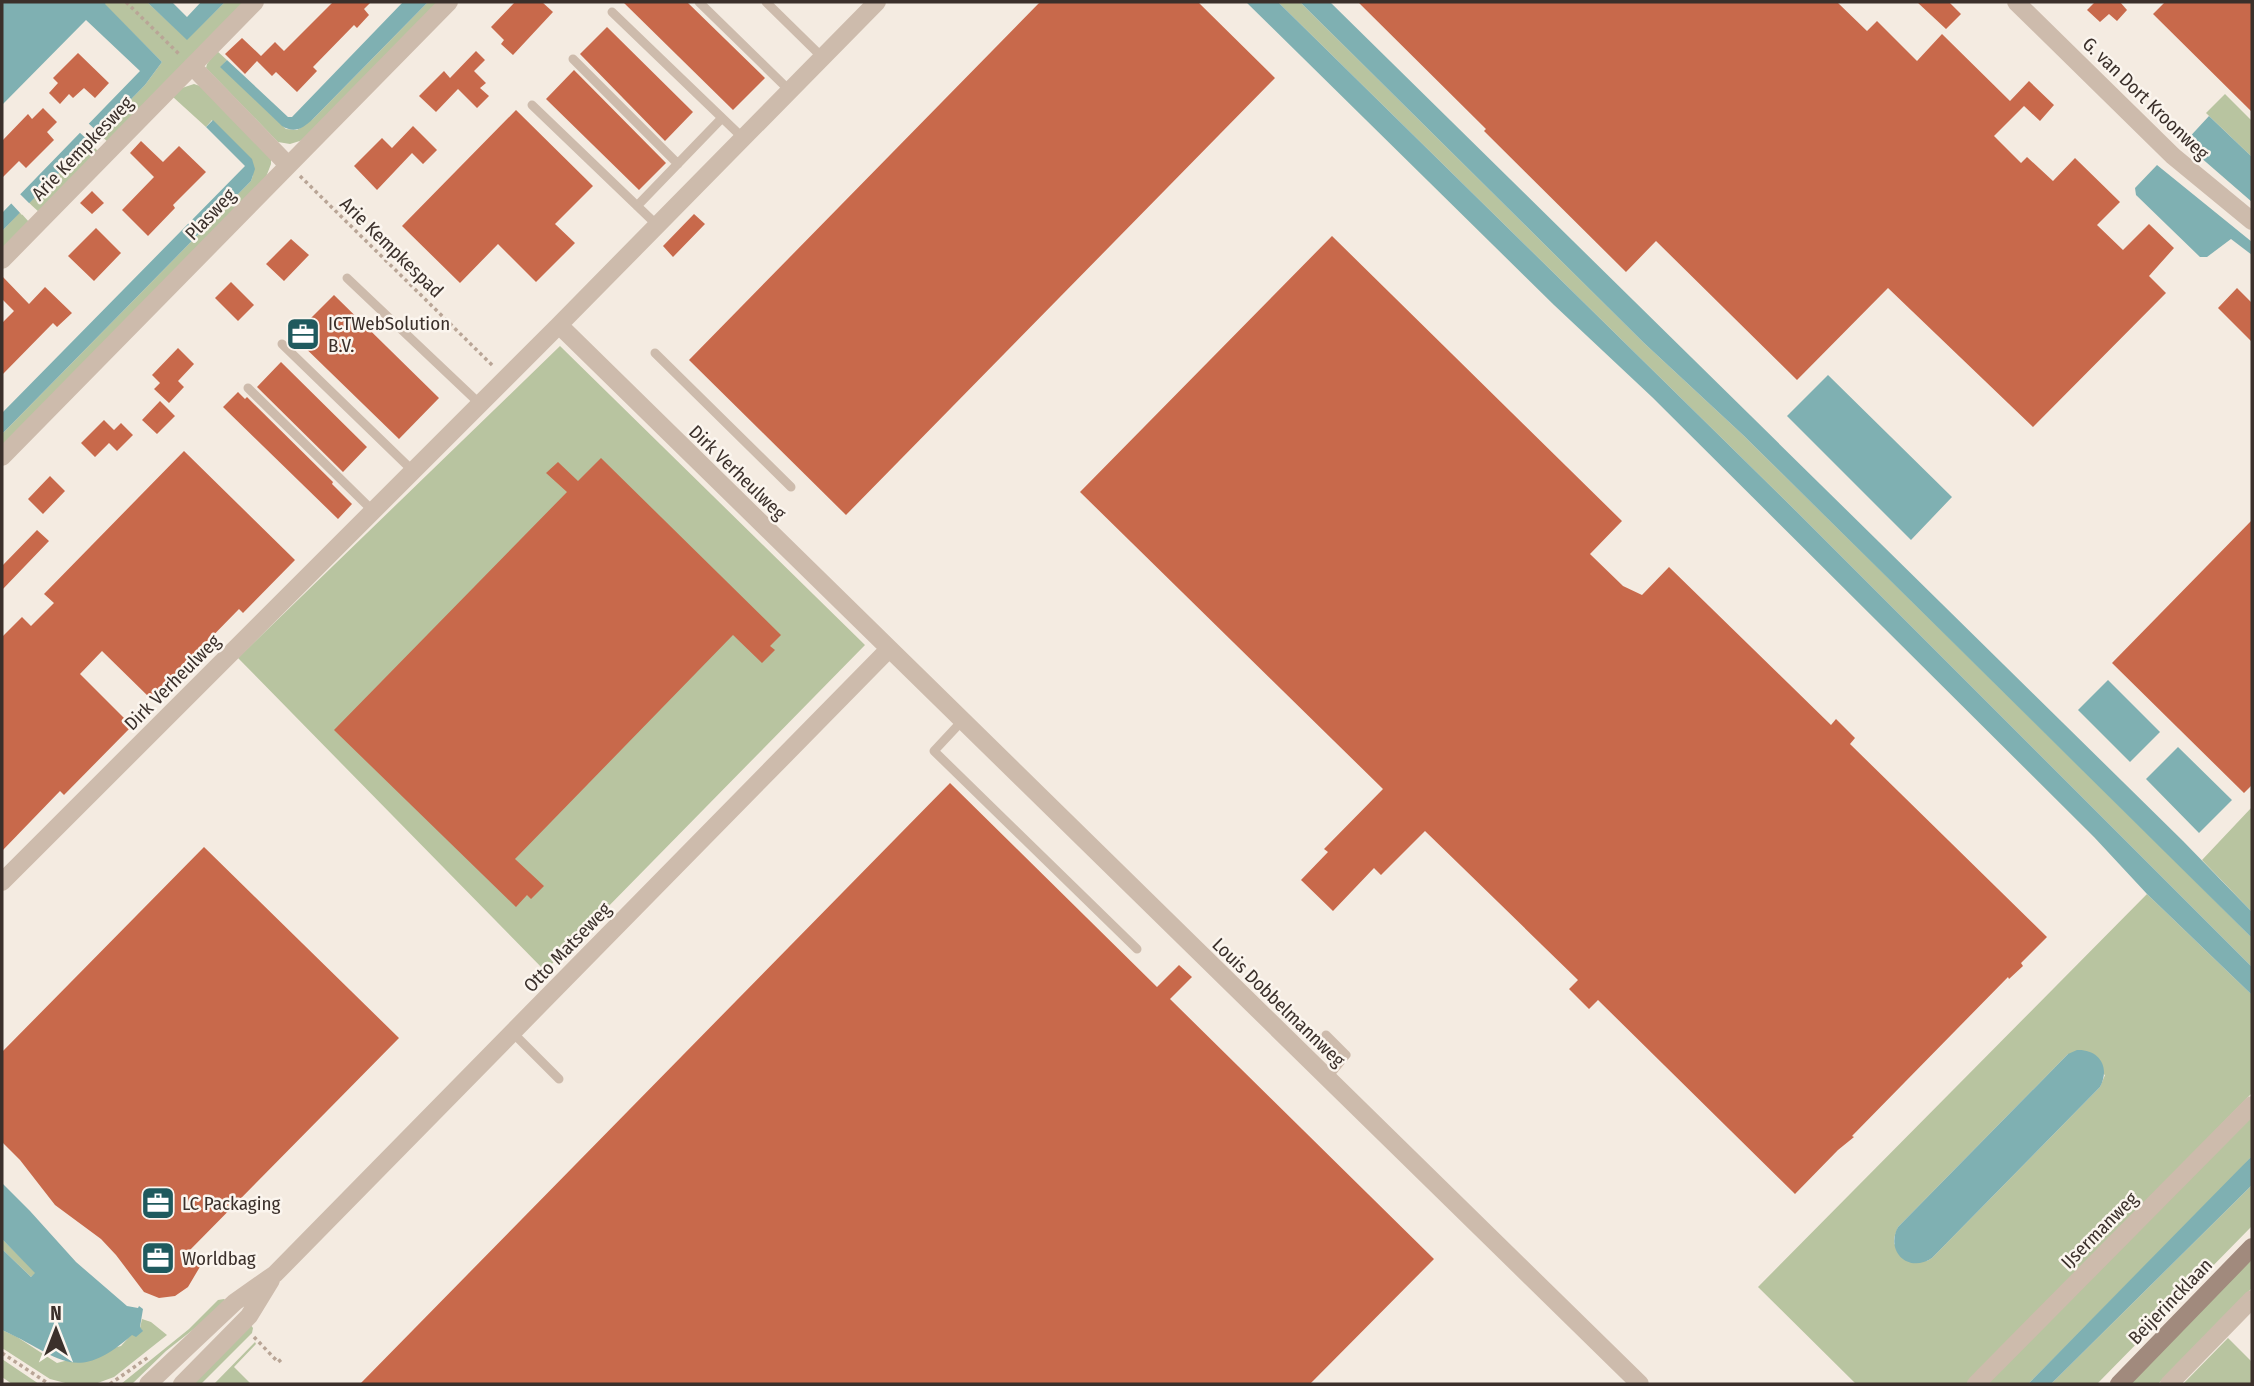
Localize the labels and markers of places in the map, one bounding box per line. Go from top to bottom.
place label: ICTWebSolution B.V. [328,312,450,357]
office icon: ICTWebSolution B.V. [284,315,322,353]
office icon: LC Packaging [139,1184,177,1222]
place label: LC Packaging [182,1192,280,1215]
office icon: Worldbag [139,1239,177,1277]
place label: Worldbag [182,1247,256,1270]

